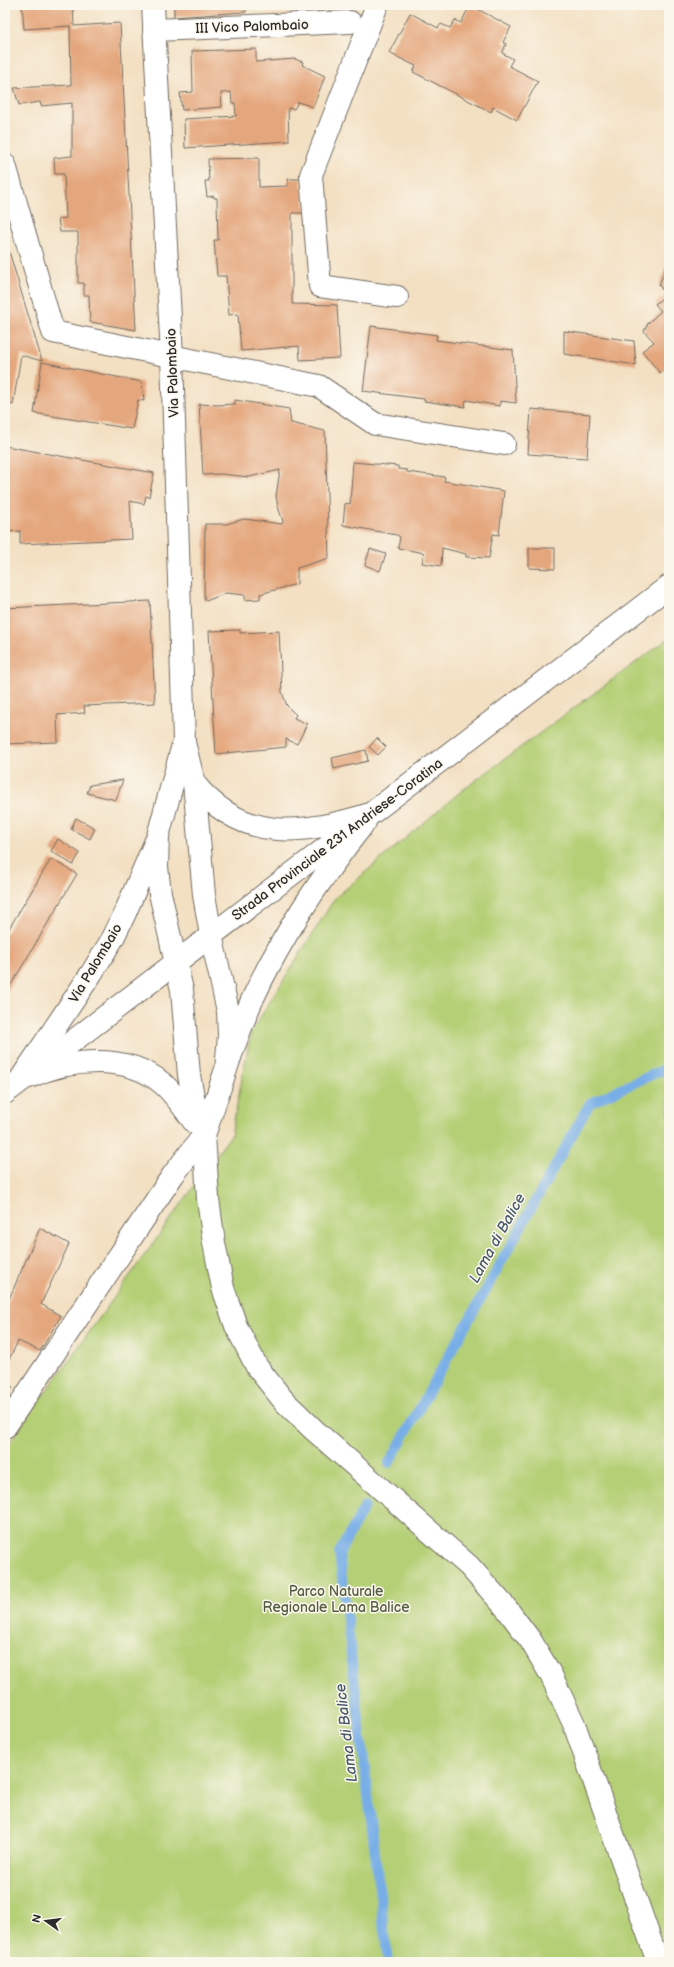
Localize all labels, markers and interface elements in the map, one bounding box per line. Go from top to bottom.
street label: III Vico Palombaio [195,16,309,37]
street label: Via Palombaio [162,328,183,418]
street label: Strada Provinciale 231 Andriese-Coratina [229,754,446,924]
street label: Via Palombaio [65,920,126,1006]
water label: Lama di Balice [465,1190,530,1286]
park label: Parco Naturale Regionale Lama Balice [263,1583,410,1616]
water label: Lama di Balice [331,1682,362,1783]
north arrow [26,1901,66,1941]
text: N [29,1913,44,1924]

